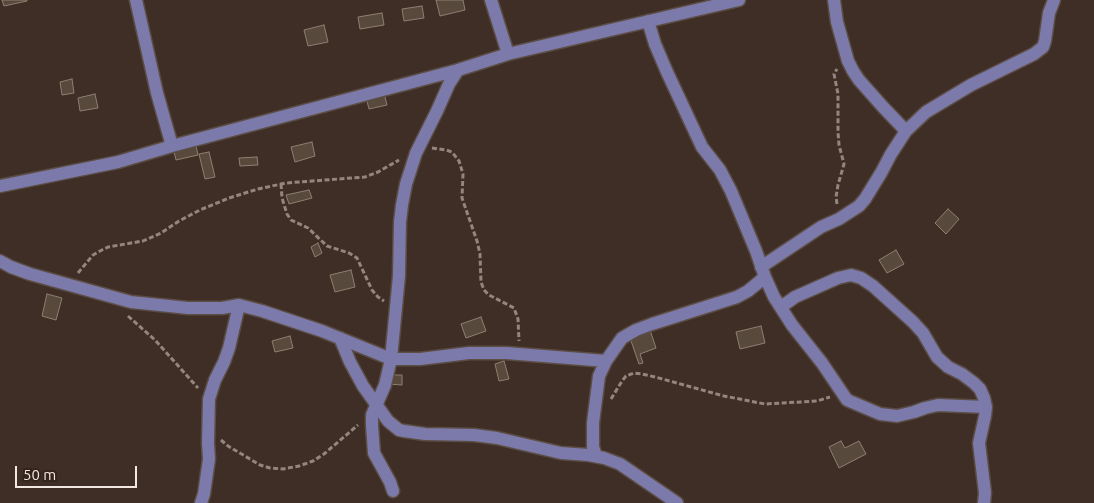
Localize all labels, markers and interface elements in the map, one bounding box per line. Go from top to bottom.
scale bar [18,456,140,488]
text: 50 m [23,466,56,483]

